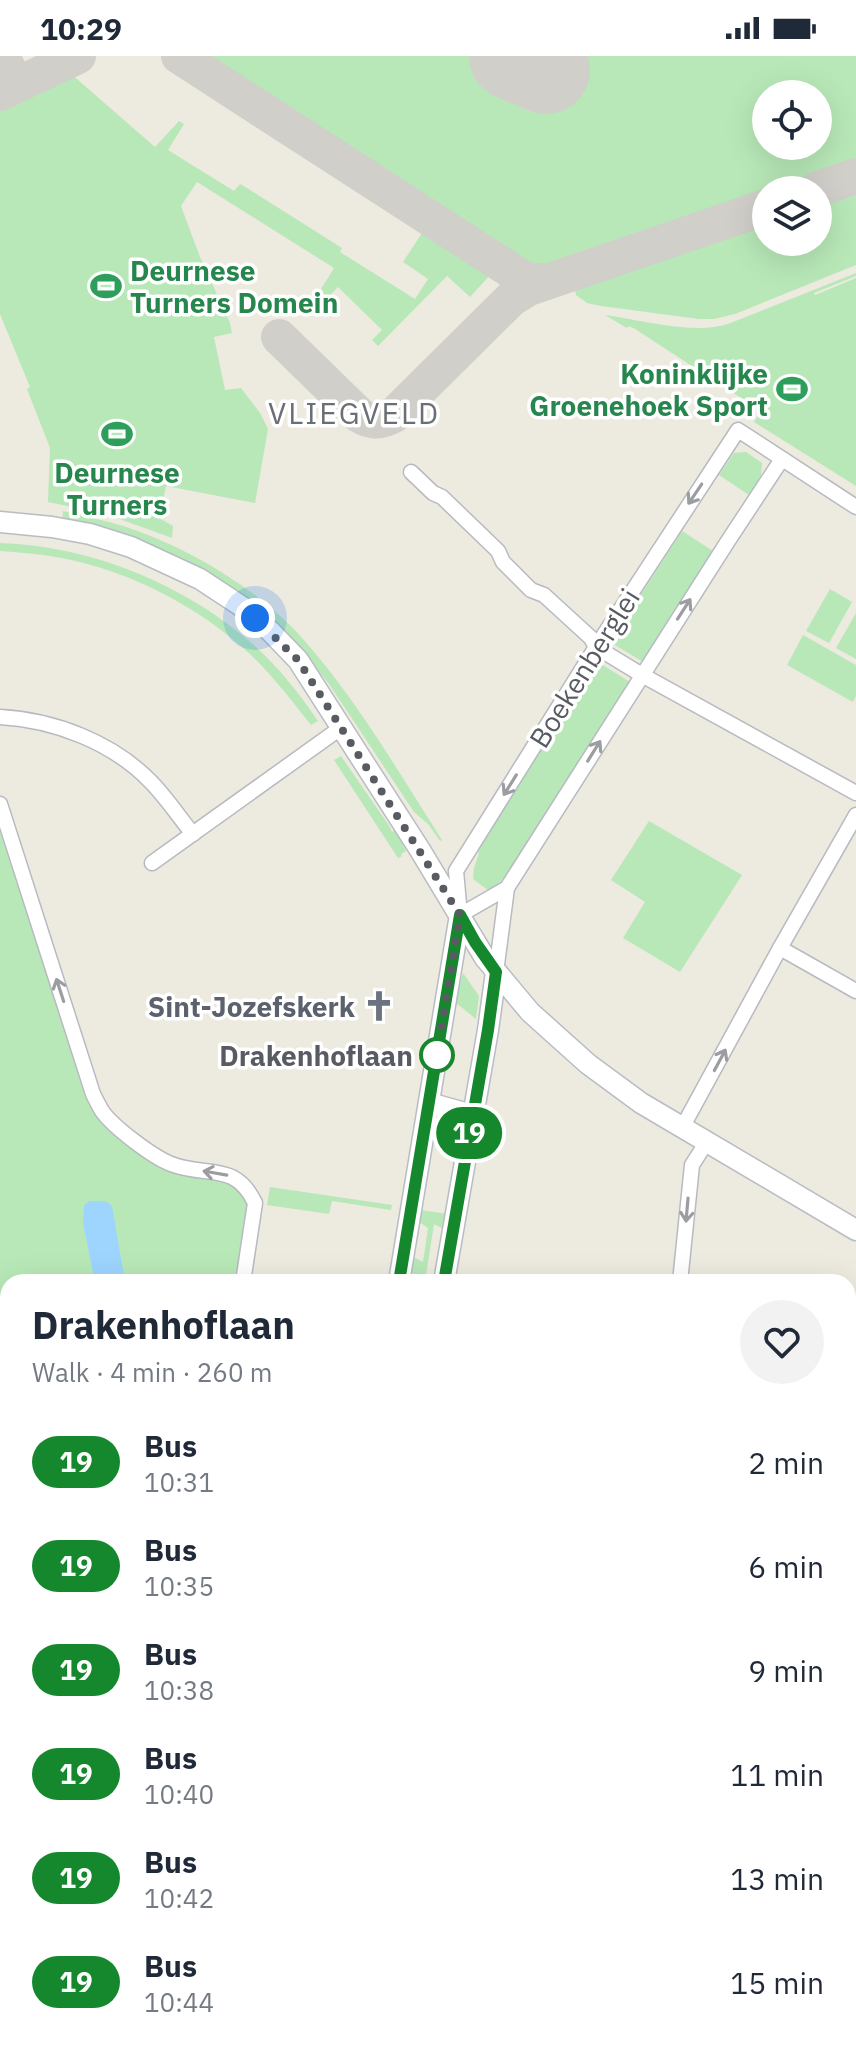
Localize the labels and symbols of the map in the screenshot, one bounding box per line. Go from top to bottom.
place label: Deurnese Turners Domein [130,252,338,321]
sports icon: Deurnese Turners Domein [89,269,123,303]
place label: Koninklijke Groenehoek Sport [529,355,768,424]
sports icon: Koninklijke Groenehoek Sport [775,372,809,406]
district label: VLIEGVELD [268,393,440,432]
sports icon: Deurnese Turners [100,417,134,451]
place label: Deurnese Turners [54,454,180,523]
one-way arrow [687,483,703,505]
street label: Boekenberglei [520,581,648,755]
your location [235,598,275,638]
one-way arrow [676,599,693,621]
one-way arrow [586,740,602,763]
one-way arrow [501,773,518,795]
one-way arrow [51,978,66,1003]
place label: Sint-Jozefskerk [148,988,356,1025]
church icon: Sint-Jozefskerk [362,989,396,1023]
place label: Drakenhoflaan [219,1037,413,1074]
marker: Drakenhoflaan [420,1038,454,1072]
one-way arrow [712,1049,728,1072]
line badge: 19 [433,1107,505,1159]
one-way arrow [202,1165,228,1180]
one-way arrow [680,1196,695,1223]

